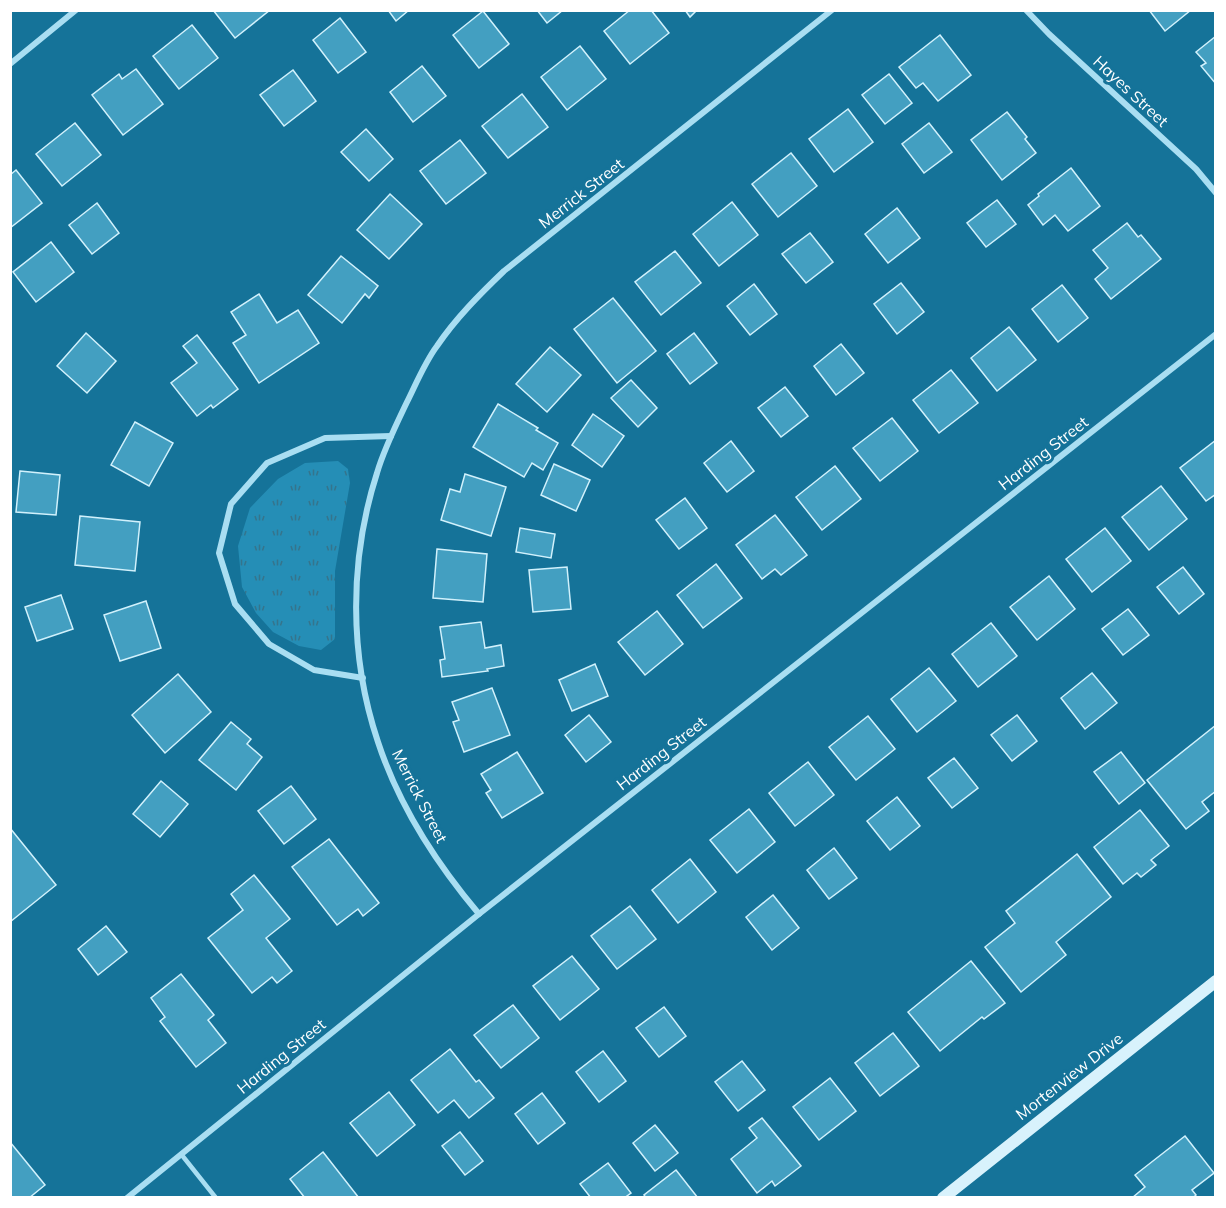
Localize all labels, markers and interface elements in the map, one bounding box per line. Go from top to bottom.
street label: Hayes Street [1089,51,1173,131]
street label: Merrick Street [534,153,628,232]
street label: Harding Street [994,412,1092,494]
street label: Harding Street [612,712,710,794]
street label: Merrick Street [388,746,452,847]
street label: Harding Street [233,1014,330,1098]
street label: Mortenview Drive [1012,1028,1126,1124]

